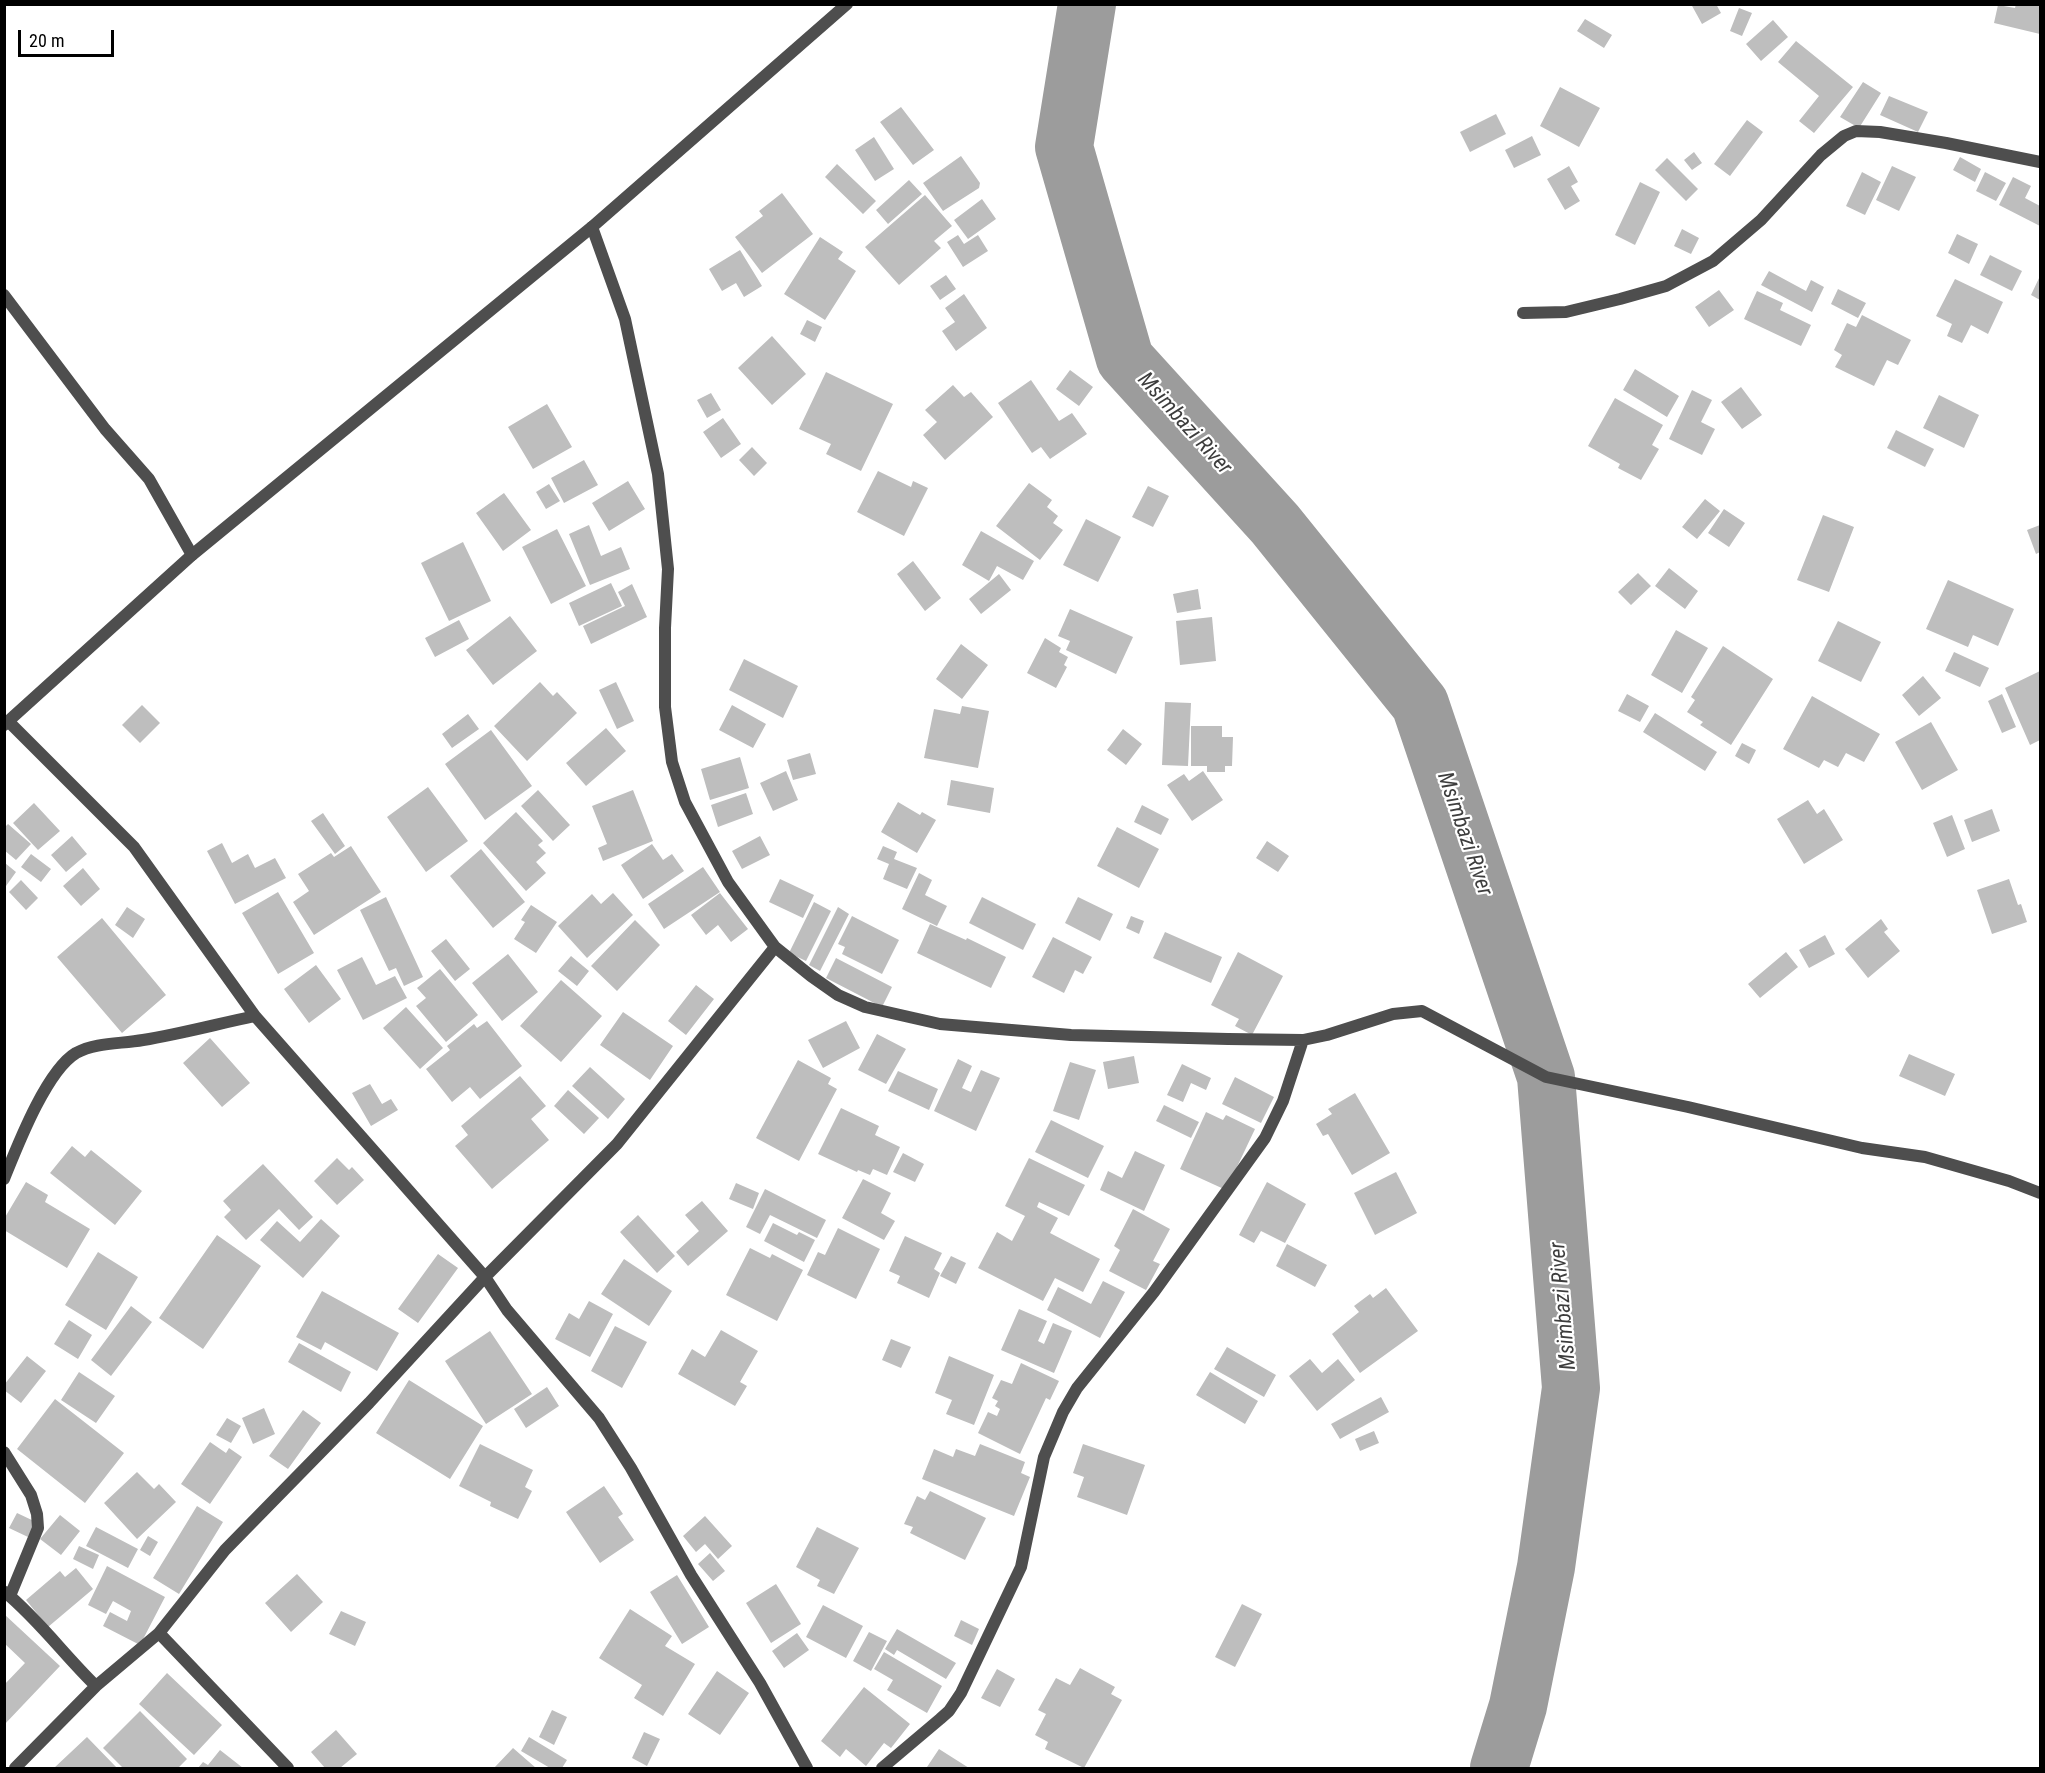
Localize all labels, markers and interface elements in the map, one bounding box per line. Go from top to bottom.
scale bar [21,18,117,56]
text: 20 m [29,30,64,51]
water label: Msimbazi River [1131,367,1237,481]
water label: Msimbazi River [1431,769,1497,899]
water label: Msimbazi River [1545,1241,1583,1371]

